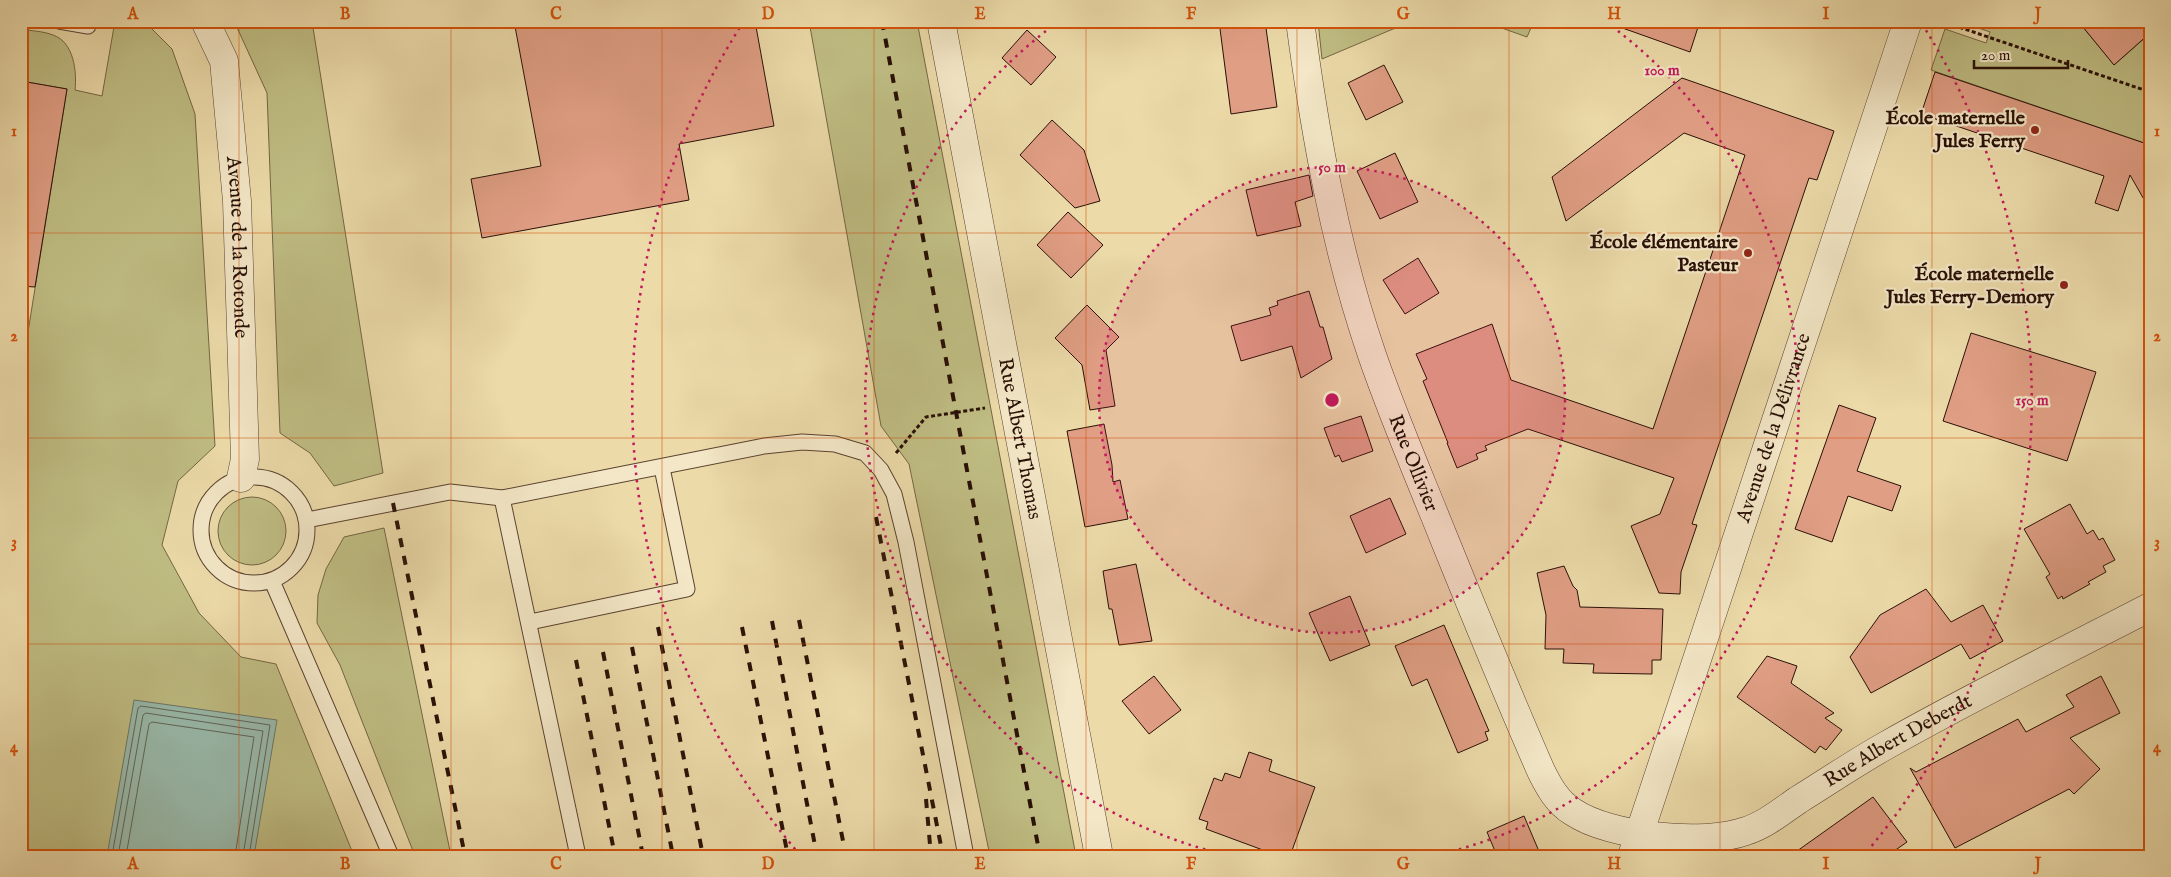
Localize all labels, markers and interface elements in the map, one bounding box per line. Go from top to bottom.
text: A [127,5,140,25]
text: B [340,5,351,25]
text: C [550,5,562,25]
text: D [762,5,775,25]
text: E [974,5,986,25]
text: F [1186,5,1197,25]
text: G [1397,5,1410,25]
text: H [1607,5,1621,25]
text: I [1823,5,1830,25]
text: J [2033,5,2042,25]
scale bar [1974,38,2067,70]
text: 20 m [1981,46,2011,65]
text: 100 m [1644,61,1680,80]
place label: École maternelle Jules Ferry [1886,106,2026,154]
text: 1 [11,122,17,142]
text: 1 [2154,122,2160,142]
marker: École maternelle Jules Ferry [2029,124,2041,136]
street label: Avenue de la Rotonde [220,154,254,339]
text: 50 m [1318,158,1346,177]
place label: École élémentaire Pasteur [1590,230,1739,278]
marker: École élémentaire Pasteur [1742,247,1754,259]
place label: École maternelle Jules Ferry-Demory [1883,262,2055,310]
marker: École maternelle Jules Ferry-Demory [2058,279,2070,291]
text: 2 [10,327,18,347]
text: 2 [2153,327,2161,347]
street label: Avenue de la Délivrance [1730,330,1816,526]
street label: Rue Albert Thomas [993,356,1048,521]
centre of rings [1323,391,1341,409]
text: 150 m [2015,391,2049,410]
street label: Rue Ollivier [1383,411,1445,516]
text: 3 [11,533,17,553]
text: 3 [2154,533,2160,553]
street label: Rue Albert Deberdt [1819,688,1976,793]
text: 4 [10,738,19,758]
text: 4 [2153,738,2162,758]
text: A [127,855,140,875]
text: B [340,855,351,875]
text: C [550,855,562,875]
text: D [762,855,775,875]
text: E [974,855,986,875]
text: F [1186,855,1197,875]
text: G [1397,855,1410,875]
text: H [1607,855,1621,875]
text: I [1823,855,1830,875]
text: J [2033,855,2042,875]

